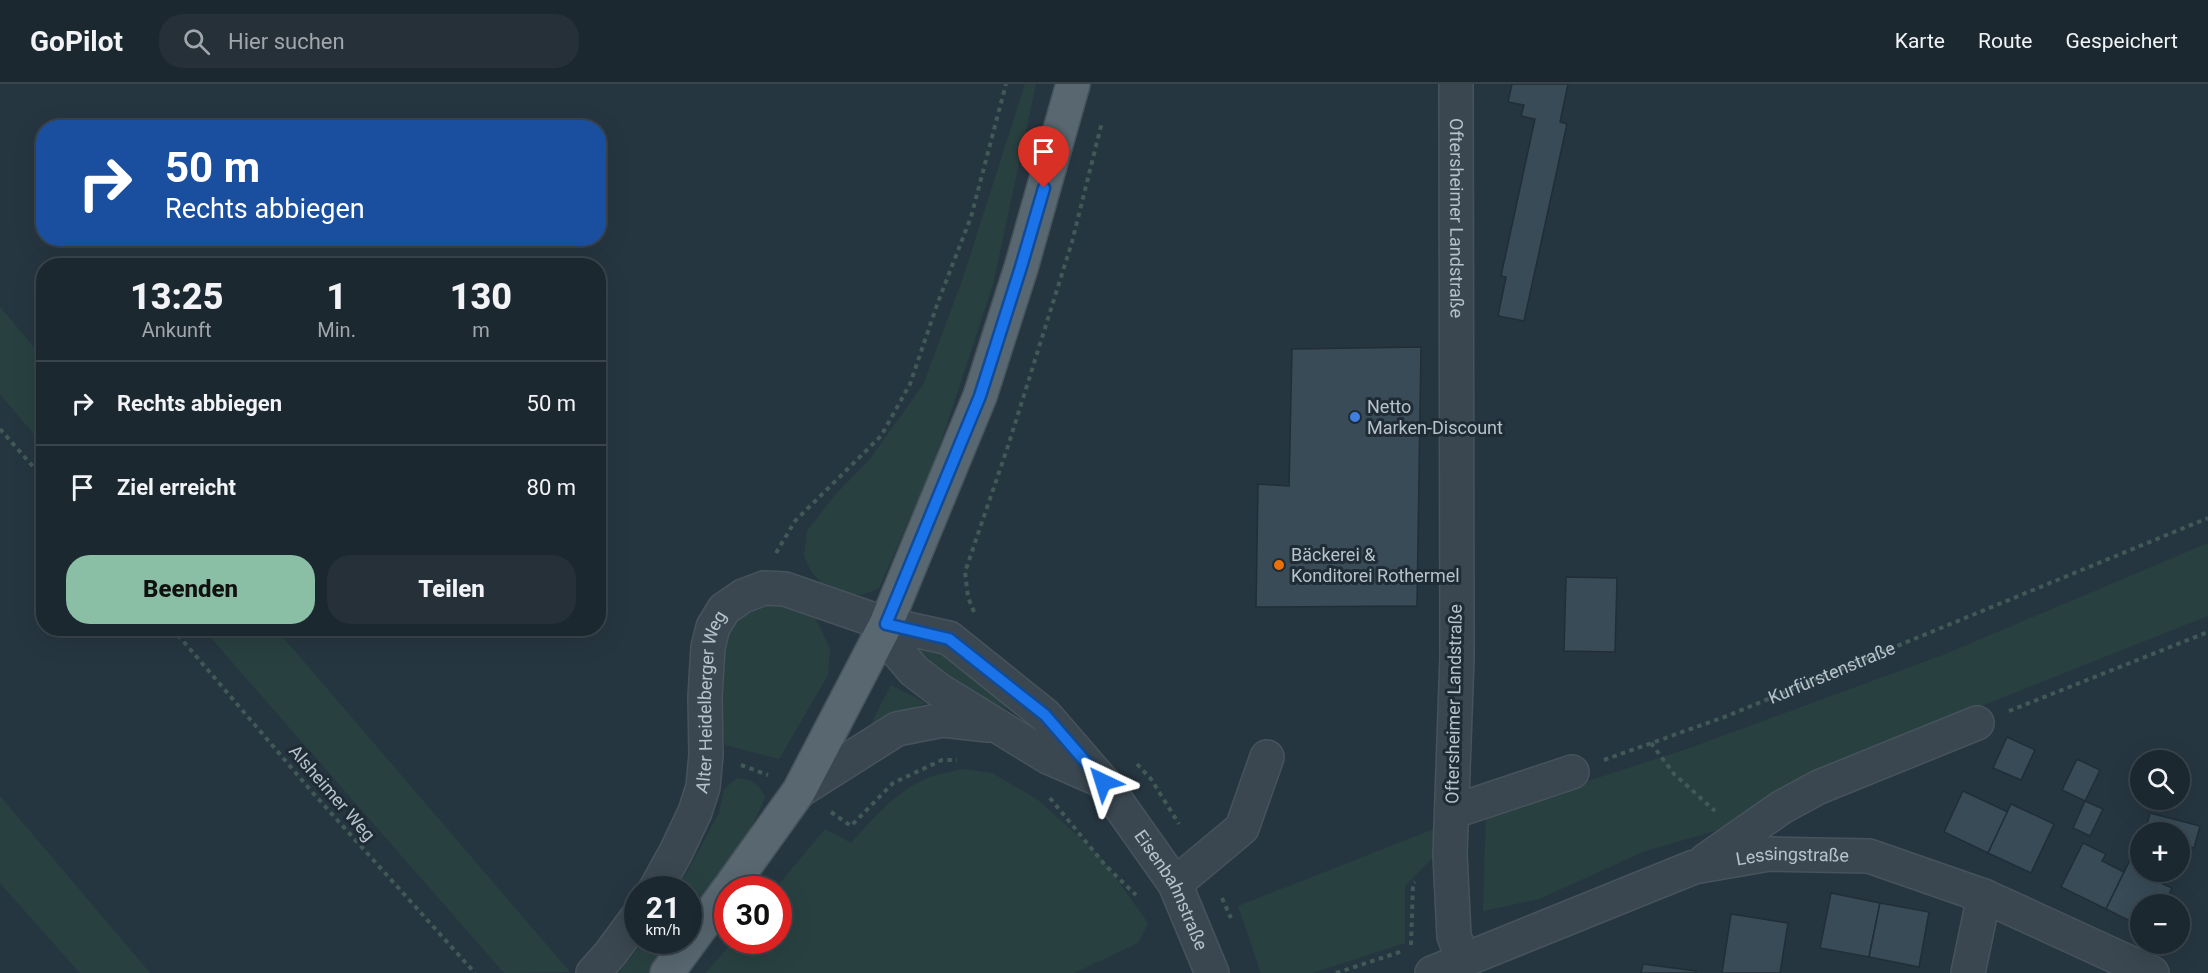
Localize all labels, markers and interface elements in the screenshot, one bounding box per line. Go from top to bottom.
search box [159,14,579,68]
text: GoPilot [30,25,123,58]
icon: search [180,25,213,58]
text: Hier suchen [228,29,345,54]
text: Karte [1895,29,1945,53]
text: Route [1978,29,2032,53]
text: Gespeichert [2065,29,2178,53]
street label: Oftersheimer Landstraße [1446,118,1467,318]
pin [1018,126,1069,188]
icon: arrive [1027,135,1060,168]
text: 50 m [165,143,260,192]
icon: right [66,144,144,222]
text: Rechts abbiegen [165,193,365,225]
text: 13:25 [130,276,223,318]
text: 1 [326,276,347,318]
text: 130 [450,276,512,318]
text: Ankunft [142,318,212,342]
text: Min. [317,318,356,342]
text: m [472,318,490,342]
icon: right [66,387,99,420]
text: Rechts abbiegen [117,391,282,416]
text: 50 m [527,391,576,416]
place label: Netto Marken-Discount [1367,396,1503,438]
marker: Netto Marken-Discount [1348,410,1362,424]
icon: arrive [66,471,99,504]
text: Ziel erreicht [117,475,236,500]
text: 80 m [527,475,576,500]
place label: Bäckerei & Konditorei Rothermel [1291,544,1460,586]
button: Beenden [66,555,315,624]
button: Teilen [327,555,576,624]
marker: Bäckerei & Konditorei Rothermel [1272,558,1286,572]
street label: Oftersheimer Landstraße [1441,604,1466,804]
street label: Alter Heidelberger Weg [691,606,731,796]
street label: Kurfürstenstraße [1765,637,1898,708]
street label: Alsheimer Weg [285,740,380,845]
position arrow [1071,750,1135,814]
map controls [2130,750,2190,954]
button: search [2130,750,2190,810]
button: + [2130,822,2190,882]
street label: Eisenbahnstraße [1130,826,1212,953]
street label: Lessingstraße [1734,842,1849,870]
speed limit sign: 30 [714,876,792,954]
text: 21 [646,890,680,925]
button: − [2130,894,2190,954]
text: km/h [645,921,681,939]

